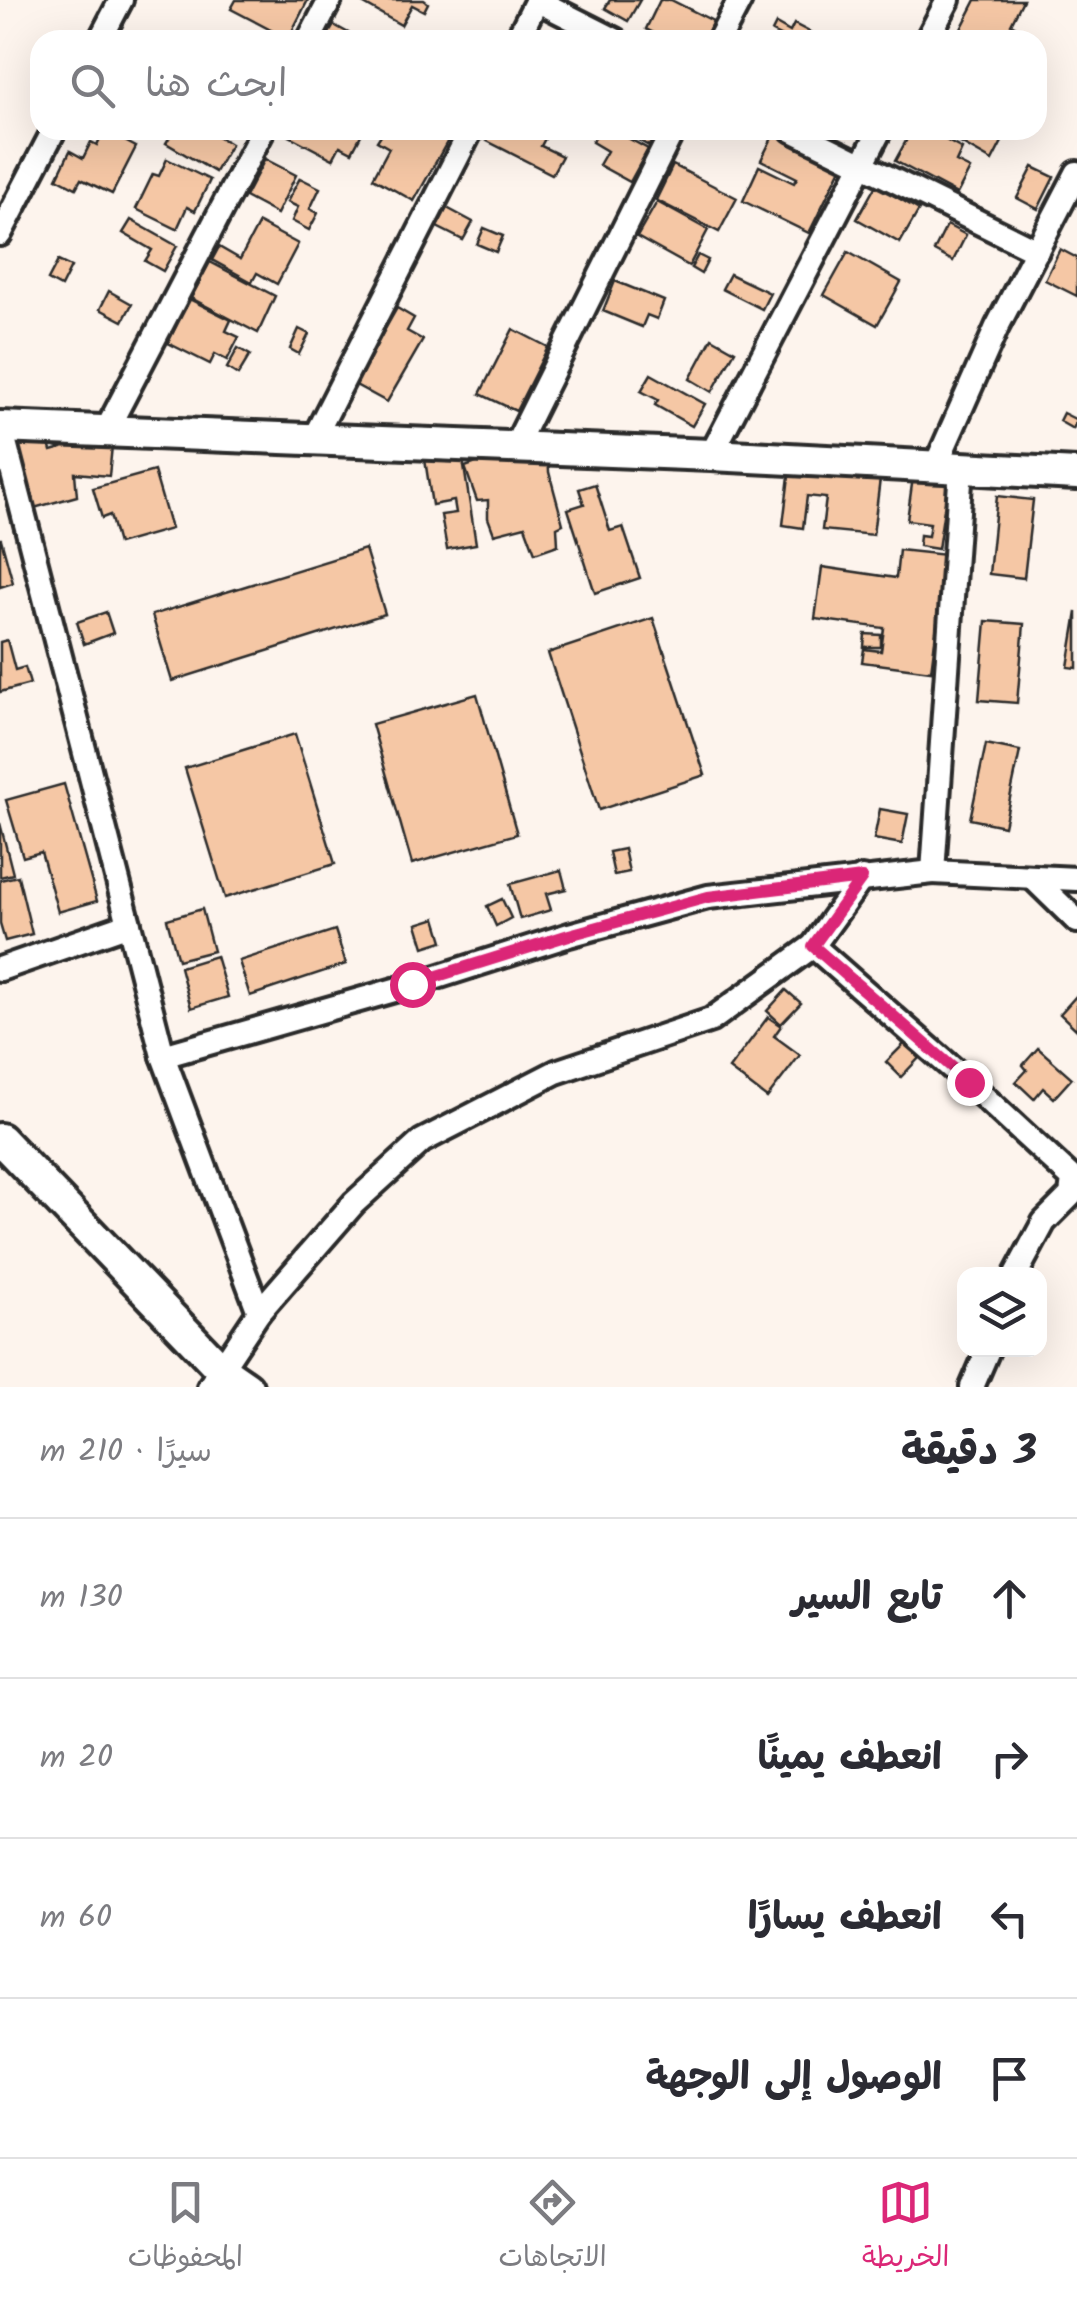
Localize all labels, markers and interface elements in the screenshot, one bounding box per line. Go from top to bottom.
search box [30,30,1047,140]
text: ابحث هنا [145,56,287,116]
icon: search [65,58,120,113]
route start [390,962,436,1008]
route end [947,1060,993,1106]
map controls [957,1267,1047,1357]
button: layers [957,1267,1047,1357]
text: 3 دقيقة [901,1419,1037,1486]
text: سيرًا · 210 m [40,1427,212,1478]
text: تابع السير [792,1569,942,1629]
icon: ahead [982,1571,1037,1626]
text: 130 m [40,1573,123,1624]
text: انعطف يمينًا [758,1729,942,1789]
icon: right [982,1731,1037,1786]
text: 20 m [40,1733,113,1784]
text: انعطف يسارًا [748,1889,942,1949]
icon: left [982,1891,1037,1946]
text: 60 m [40,1893,112,1944]
text: الوصول إلى الوجهة [646,2049,942,2109]
icon: arrive [982,2051,1037,2106]
tab: المحفوظات [128,2175,243,2281]
tab: الاتجاهات [498,2175,607,2281]
tab: الخريطة [862,2175,949,2281]

